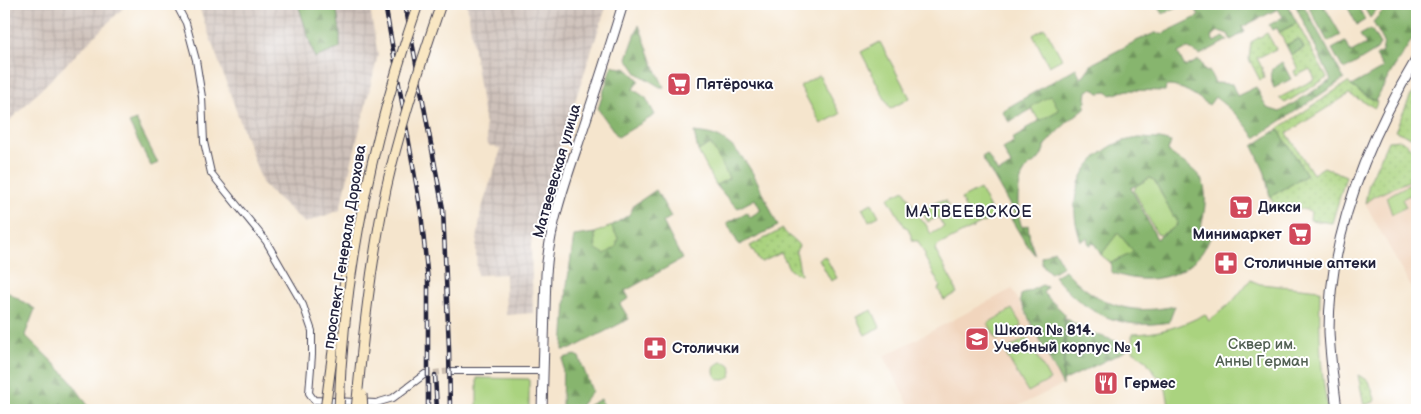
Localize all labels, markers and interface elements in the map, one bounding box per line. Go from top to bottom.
supermarket icon: Пятёрочка [666,71,692,97]
place label: Пятёрочка [696,75,774,94]
street label: Матвеевская улица [529,102,585,240]
street label: проспект Генерала Дорохова [319,143,371,350]
supermarket icon: Дикси [1228,194,1254,220]
place label: Дикси [1258,198,1301,217]
district label: МАТВЕЕВСКОЕ [905,203,1033,222]
supermarket icon: Минимаркет [1287,221,1313,247]
place label: Минимаркет [1193,225,1283,244]
pharmacy icon: Столичные аптеки [1213,250,1239,276]
place label: Столичные аптеки [1244,254,1376,273]
place label: Школа № 814. Учебный корпус № 1 [994,321,1141,357]
school or university icon: Школа № 814. Учебный корпус № 1 [964,326,990,352]
pharmacy icon: Столички [642,335,668,361]
park label: Сквер им. Анны Герман [1214,335,1309,371]
place label: Столички [672,339,739,358]
restaurant icon: Гермес [1093,370,1119,396]
place label: Гермес [1124,374,1176,393]

